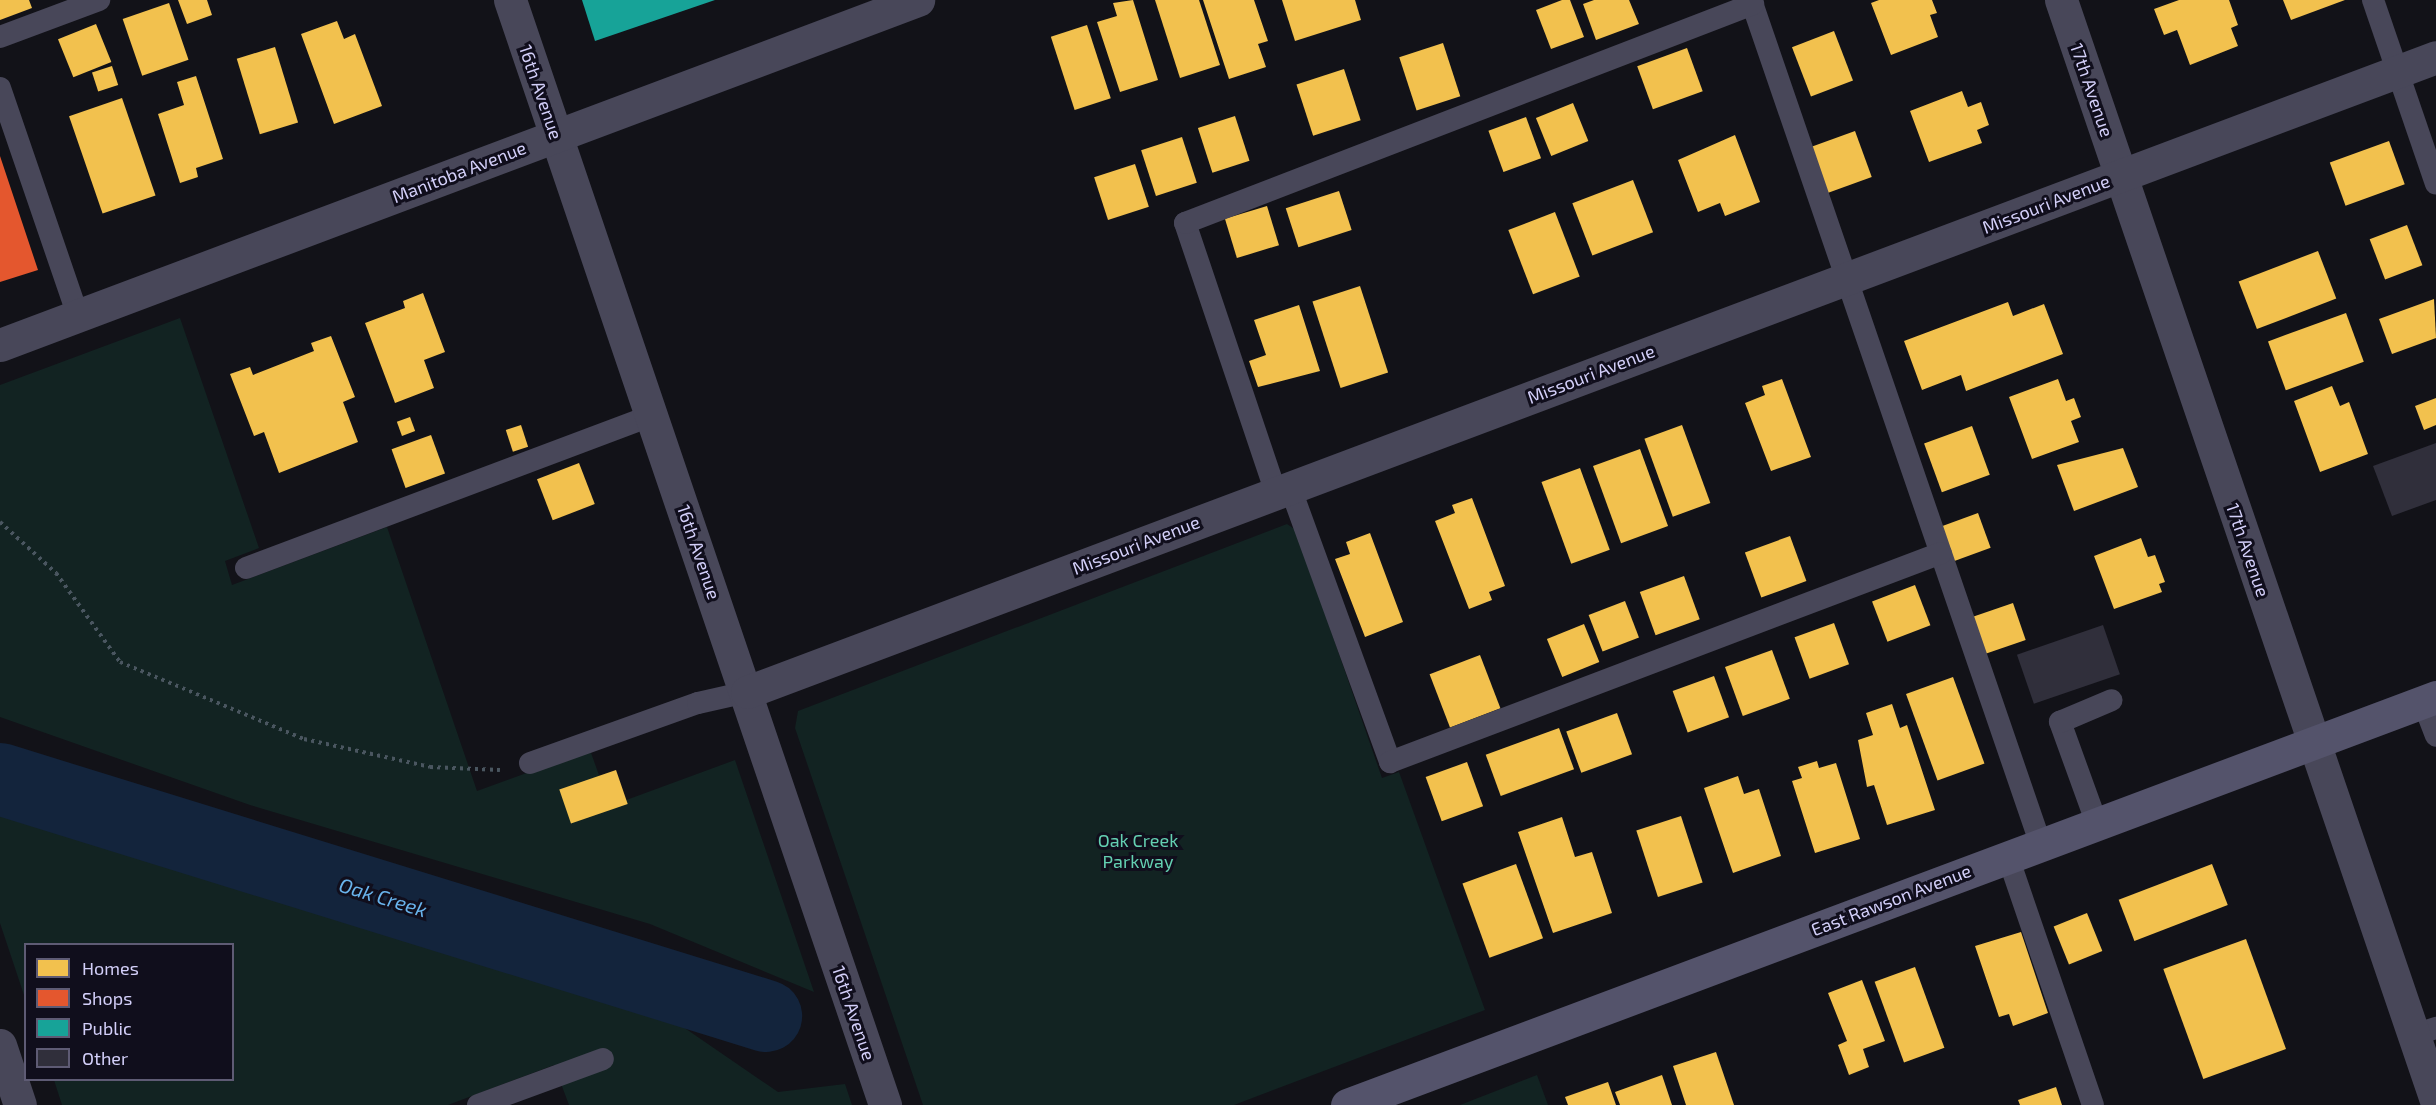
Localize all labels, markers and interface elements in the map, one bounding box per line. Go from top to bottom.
street label: 17th Avenue [2066,40,2118,140]
street label: 16th Avenue [515,42,567,142]
street label: Manitoba Avenue [389,136,529,208]
street label: Missouri Avenue [1979,170,2113,238]
street label: Missouri Avenue [1524,340,1658,408]
street label: 17th Avenue [2222,500,2274,600]
street label: 16th Avenue [673,502,725,602]
street label: Missouri Avenue [1069,511,1203,579]
park label: Oak Creek Parkway [1098,830,1178,872]
street label: East Rawson Avenue [1808,859,1974,941]
water label: Oak Creek [336,872,430,922]
legend [24,943,234,1081]
text: Homes [82,957,139,979]
street label: 16th Avenue [828,963,880,1063]
text: Shops [82,987,132,1009]
text: Public [82,1017,132,1039]
text: Other [82,1047,128,1069]

